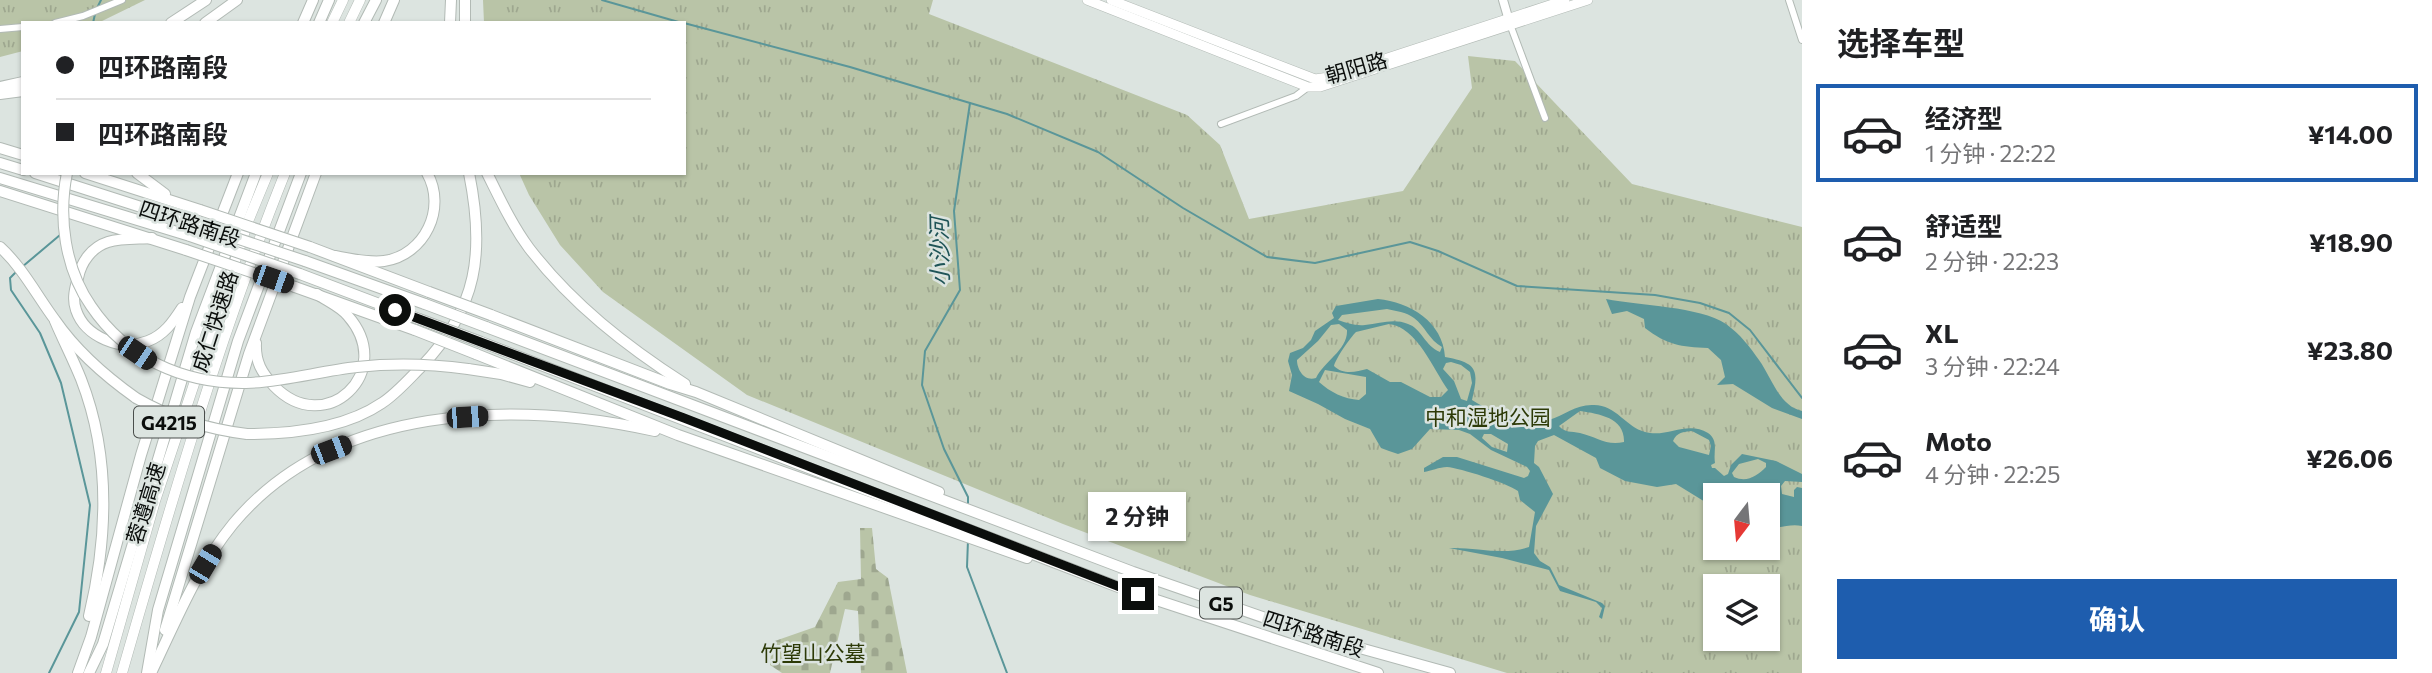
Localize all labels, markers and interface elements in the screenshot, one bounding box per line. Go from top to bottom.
text: 选择车型 [1837,22,1965,62]
street label: 朝阳路 [1322,46,1390,88]
text: 四环路南段 [98,51,228,82]
icon: car [1841,102,1904,165]
text: 经济型 [1925,102,2003,133]
text: 四环路南段 [98,118,228,149]
text: ¥14.00 [2308,118,2393,149]
text: 1 分钟 · 22:22 [1925,139,2056,167]
street label: 四环路南段 [136,195,244,251]
icon: car [1841,210,1904,273]
text: 舒适型 [1925,210,2003,241]
water label: 小沙河 [924,213,954,287]
text: ¥18.90 [2309,226,2393,257]
text: 2 分钟 · 22:23 [1925,247,2059,275]
car [250,262,297,296]
street label: 成仁快速路 [186,267,242,375]
route start [379,294,411,326]
text: XL [1925,317,1959,348]
icon: car [1841,318,1904,381]
car [114,333,161,373]
text: ¥23.80 [2307,334,2393,365]
text: 3 分钟 · 22:24 [1925,352,2060,380]
park label: 中和湿地公园 [1425,404,1551,429]
car [446,405,489,429]
road number: G4215 [134,406,204,438]
text: Moto [1925,425,1992,456]
icon: car [1841,426,1904,489]
car [308,433,355,467]
text: ¥26.06 [2306,442,2393,473]
street label: 蓉遵高速 [121,459,169,547]
text: 4 分钟 · 22:25 [1925,460,2060,488]
north arrow [1703,483,1780,560]
map controls [1703,483,1780,651]
callout: 2 分钟 [1089,492,1187,542]
text: 2 分钟 [1105,502,1169,530]
car [186,541,225,587]
button: layers [1703,574,1780,651]
route end [1122,578,1154,610]
button: 确认 [1837,579,2397,659]
road number: G5 [1200,588,1242,618]
street label: 四环路南段 [1260,605,1368,661]
park label: 竹望山公墓 [761,640,866,665]

